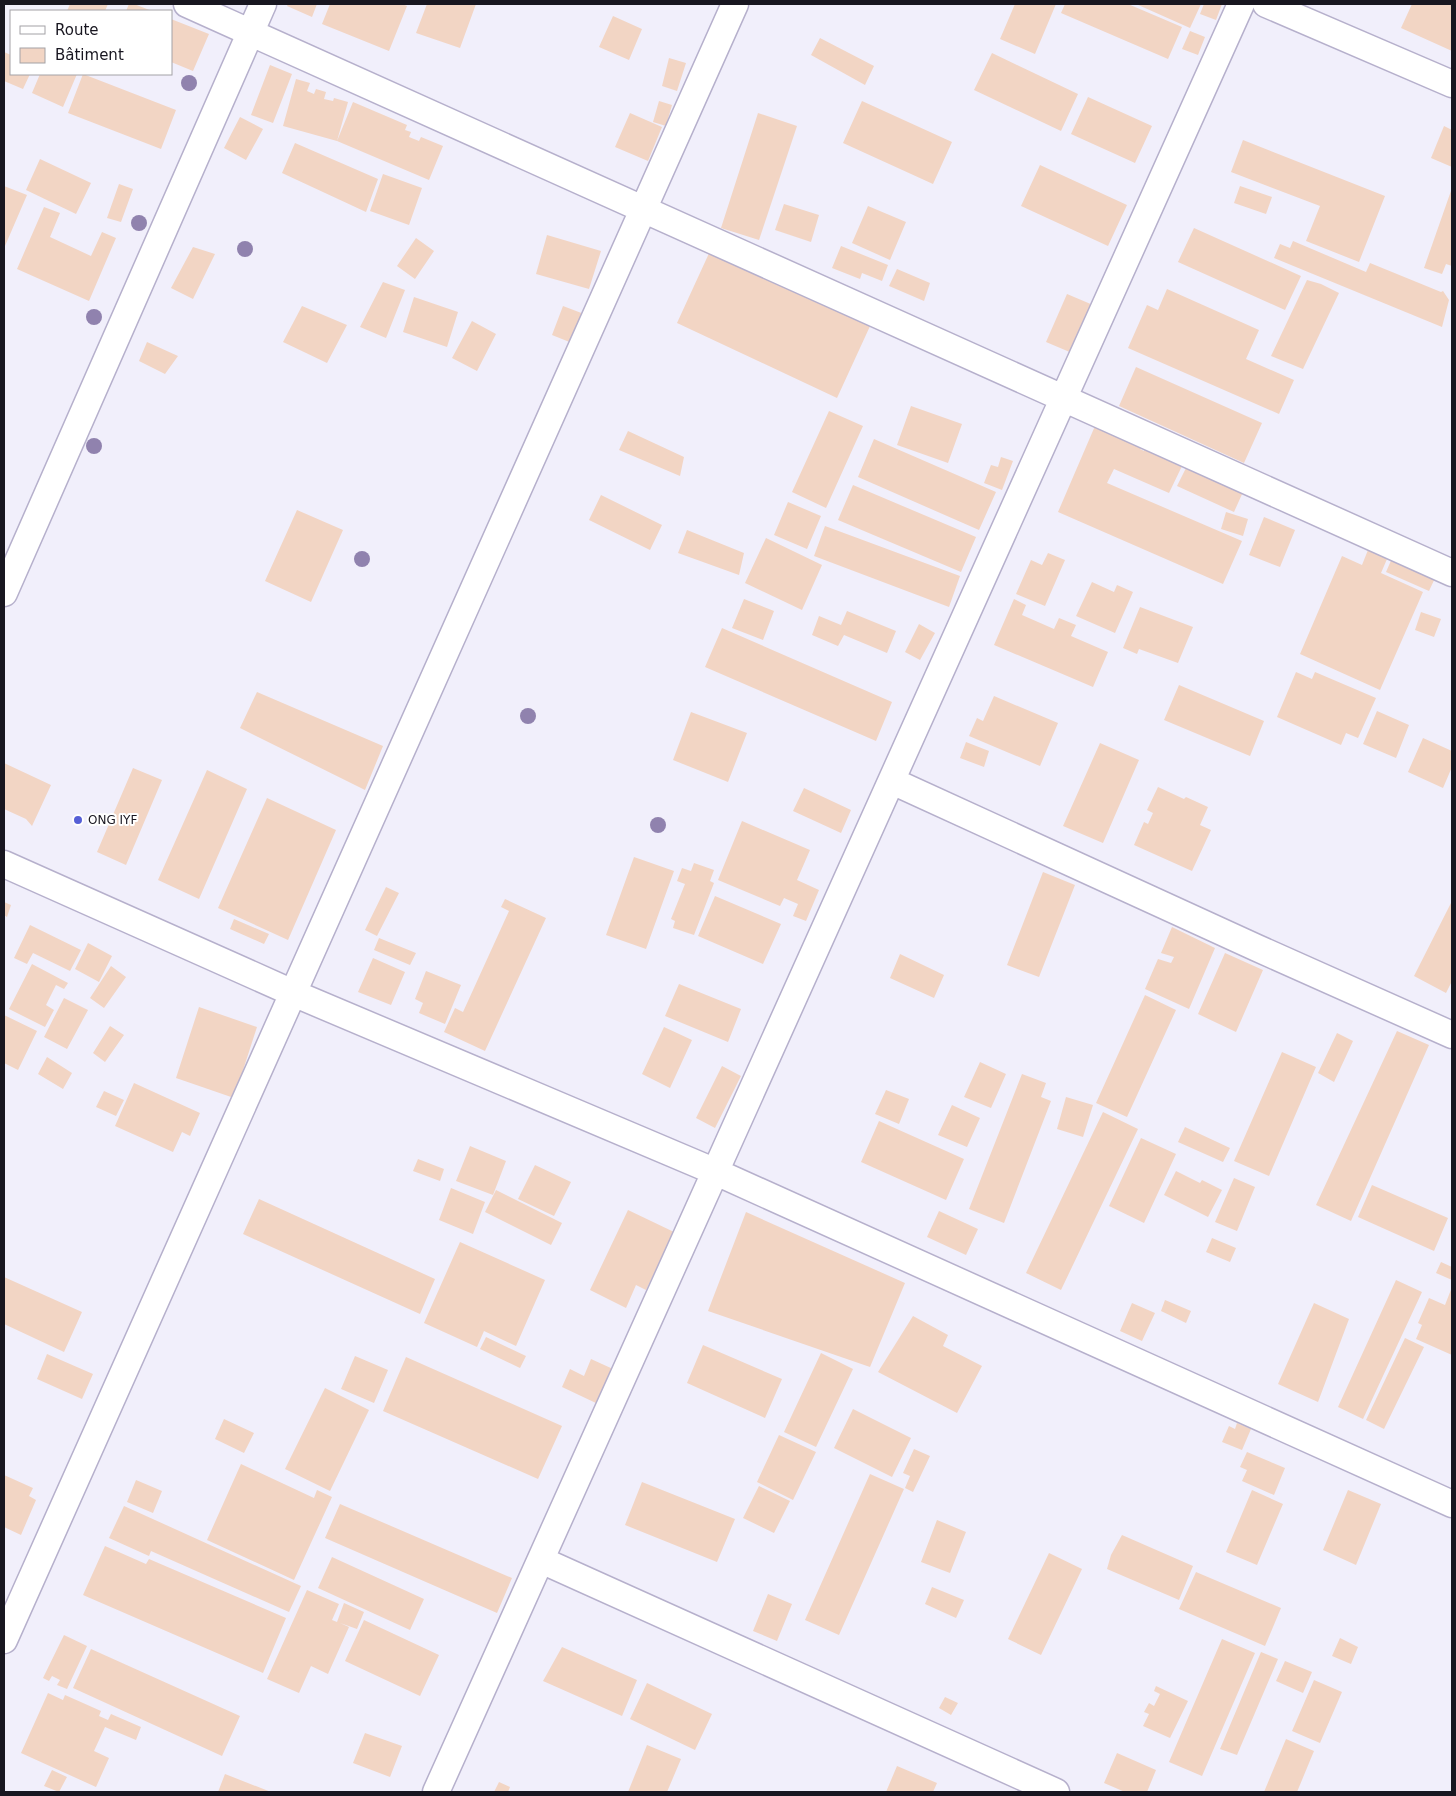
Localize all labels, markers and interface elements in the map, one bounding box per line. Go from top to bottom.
legend [10,10,172,75]
text: Route [55,21,99,39]
text: Bâtiment [55,46,124,64]
place label: ONG IYF [88,813,137,827]
marker: ONG IYF [72,814,84,826]

